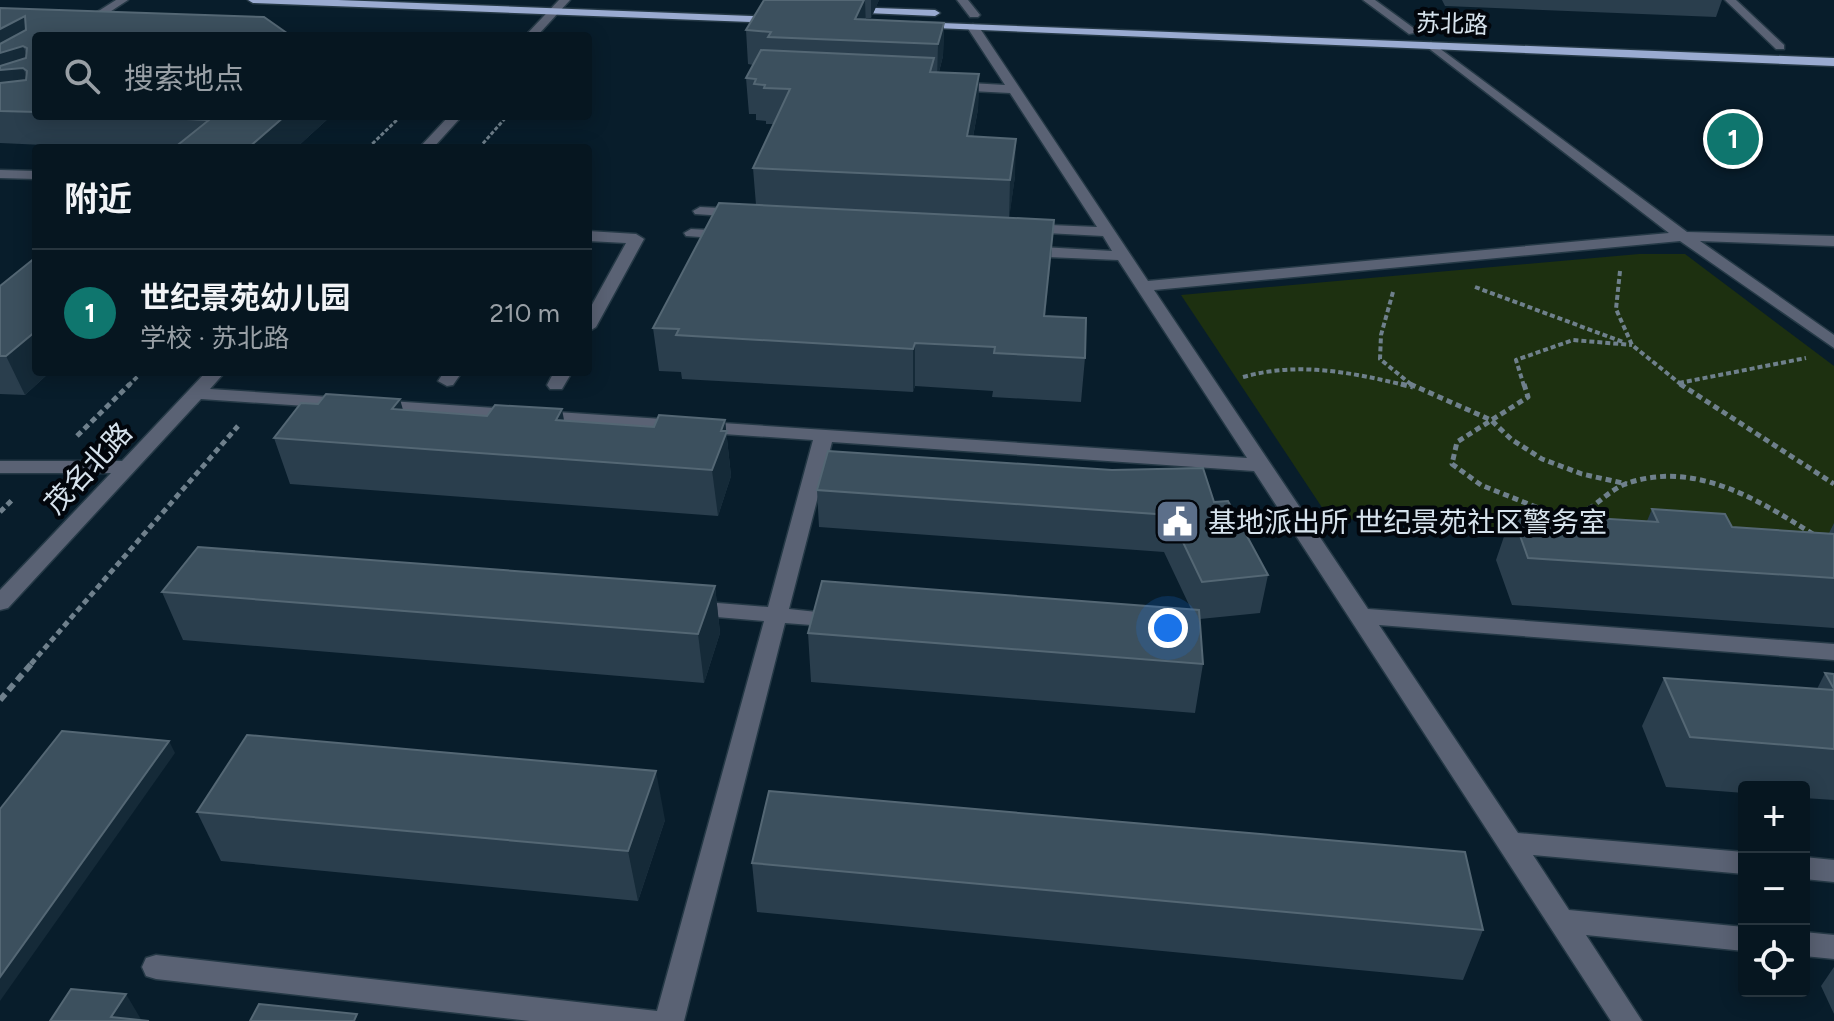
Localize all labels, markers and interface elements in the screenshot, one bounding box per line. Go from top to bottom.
street label: 苏北路 [1416,8,1489,39]
search box [32,32,592,120]
icon: search [60,54,104,98]
text: 搜索地点 [124,60,244,97]
pin: 1 [1707,109,1759,169]
text: 附近 [64,179,132,220]
text: 世纪景苑幼儿园 [140,279,350,316]
text: 1 [85,297,95,329]
text: 210 m [490,297,560,329]
text: 学校 · 苏北路 [140,322,289,354]
street label: 茂名北路 [37,415,139,521]
public building icon: 基地派出所 世纪景苑社区警务室 [1153,498,1201,546]
place label: 基地派出所 世纪景苑社区警务室 [1208,505,1607,539]
your location [1148,608,1188,648]
map controls [1738,781,1810,997]
button: + [1738,781,1810,853]
button: − [1738,853,1810,925]
button: locate [1738,925,1810,997]

